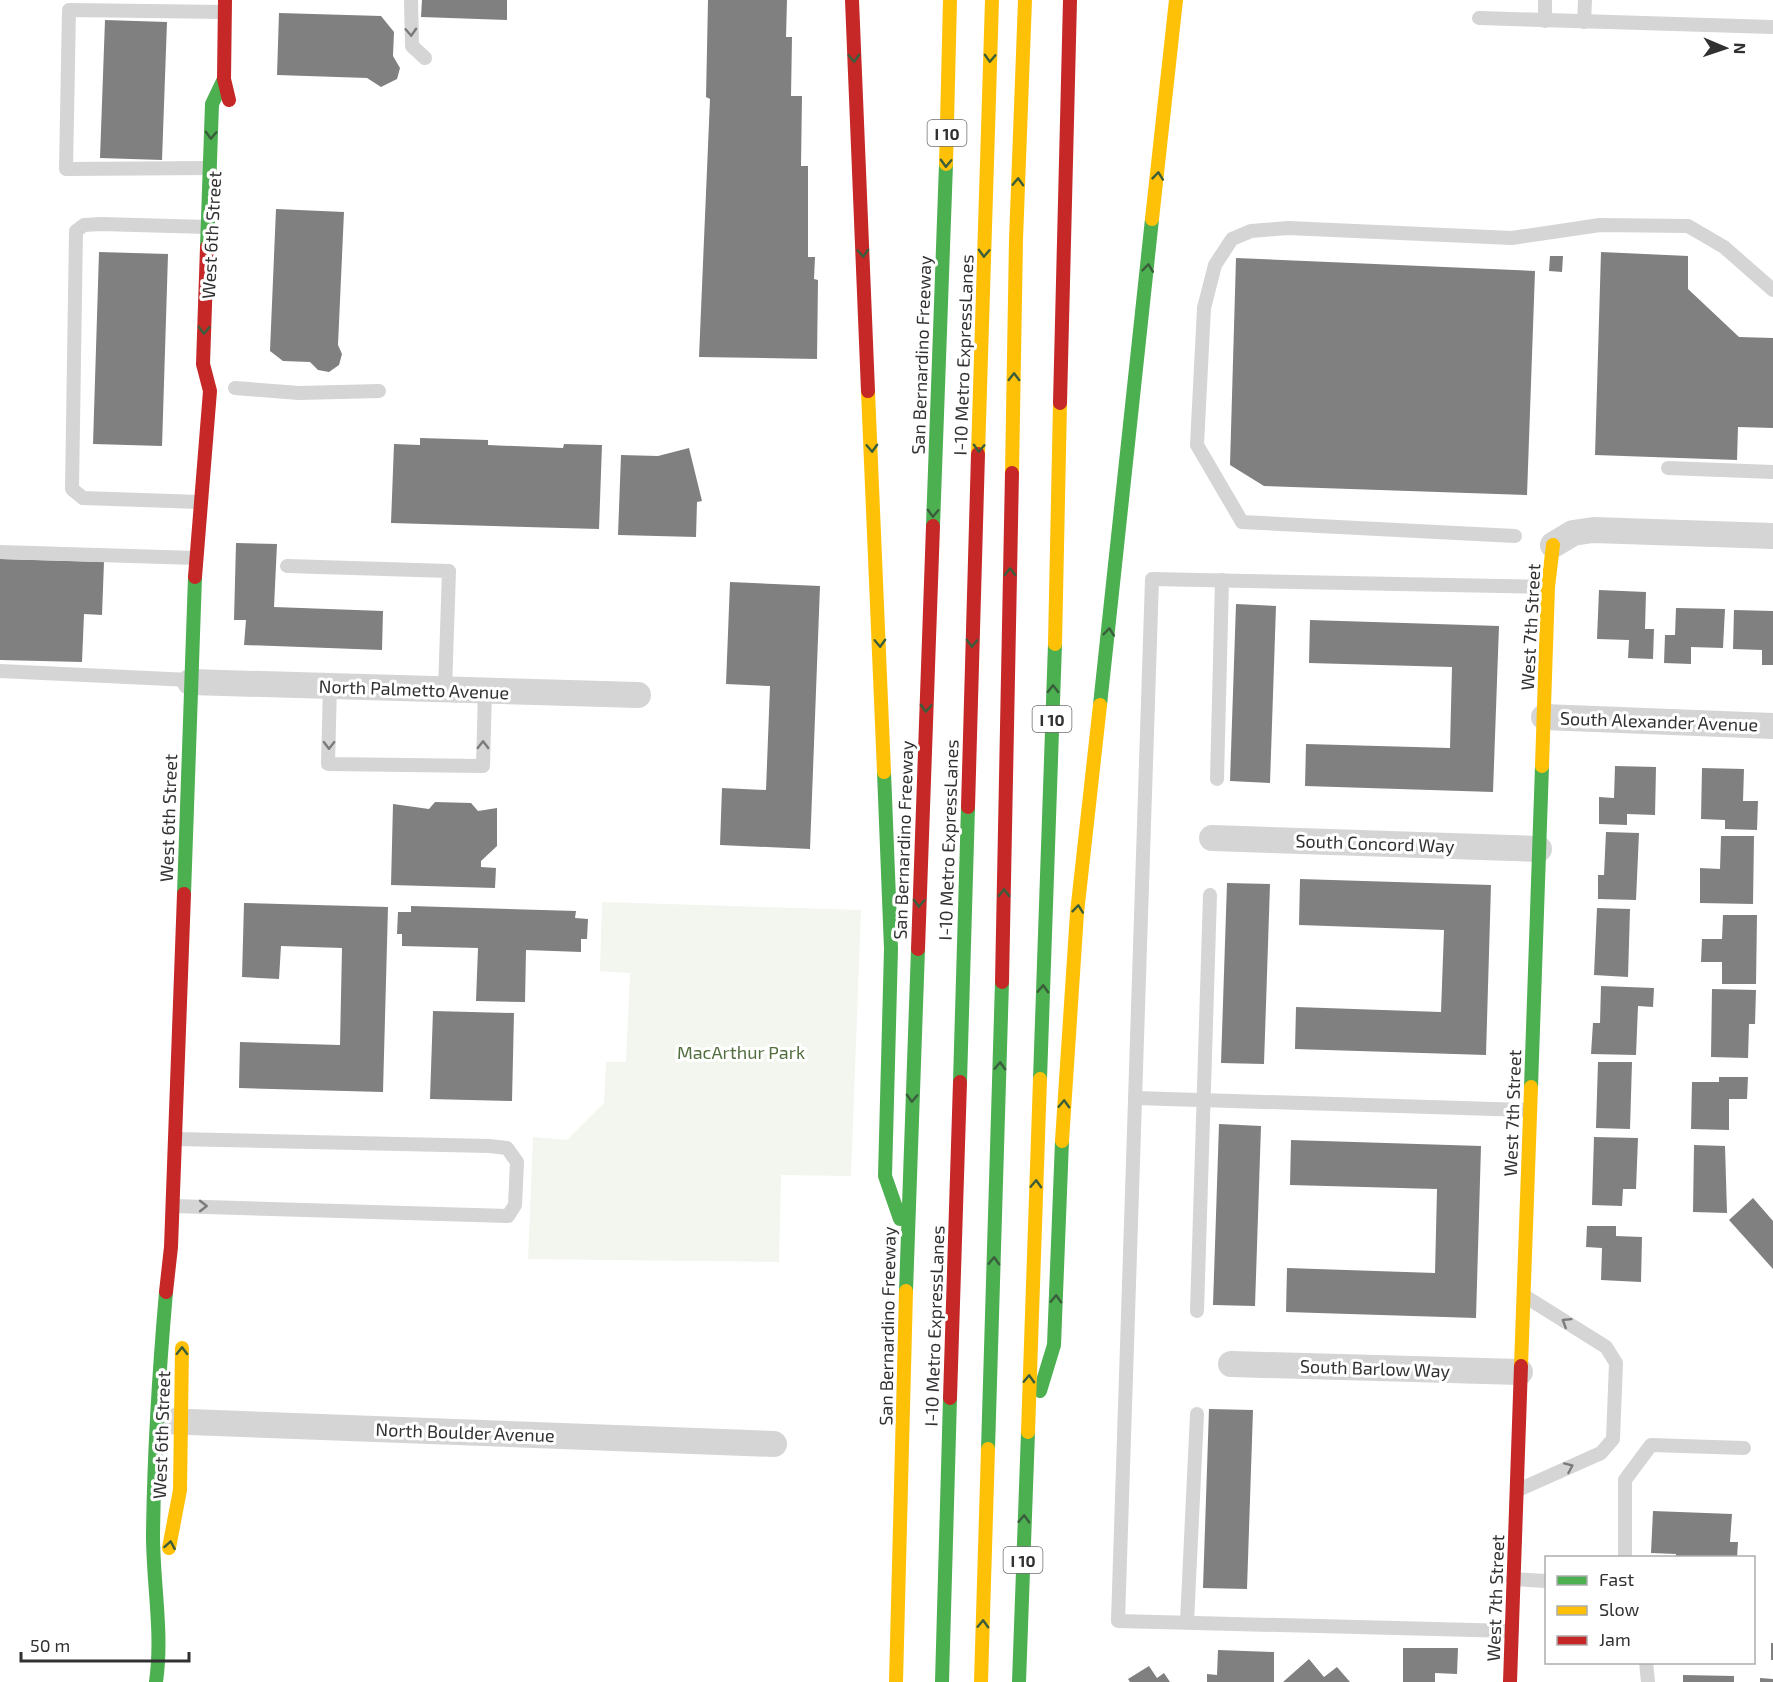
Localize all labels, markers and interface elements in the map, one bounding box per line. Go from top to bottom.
north arrow [1695,18,1755,78]
one-way arrow [404,27,417,36]
text: N [1731,42,1750,55]
one-way arrow [848,54,861,63]
one-way arrow [984,54,996,63]
road number: I 10 [928,120,966,146]
one-way arrow [205,131,218,140]
one-way arrow [940,159,952,168]
street label: West 6th Street [197,170,225,300]
one-way arrow [1151,171,1164,180]
one-way arrow [1012,177,1025,186]
one-way arrow [857,249,870,258]
one-way arrow [978,249,991,258]
street label: I-10 Metro ExpressLanes [948,254,978,456]
street label: San Bernardino Freeway [907,255,935,455]
one-way arrow [1141,263,1153,272]
one-way arrow [198,326,211,335]
one-way arrow [1008,372,1020,381]
one-way arrow [865,444,878,453]
one-way arrow [972,444,985,453]
one-way arrow [927,509,940,518]
street label: West 7th Street [1516,563,1544,691]
one-way arrow [1004,567,1016,576]
one-way arrow [1102,628,1115,637]
one-way arrow [873,638,886,647]
one-way arrow [966,639,978,648]
street label: North Palmetto Avenue [318,675,510,703]
one-way arrow [1047,685,1059,694]
one-way arrow [919,704,932,713]
road number: I 10 [1032,706,1072,732]
street label: South Alexander Avenue [1560,707,1758,735]
street label: I-10 Metro ExpressLanes [933,739,963,941]
one-way arrow [323,740,335,749]
one-way arrow [477,740,490,749]
street label: San Bernardino Freeway [889,740,917,940]
street label: West 6th Street [155,753,181,882]
street label: South Concord Way [1295,829,1455,857]
one-way arrow [998,888,1010,897]
one-way arrow [912,899,925,908]
one-way arrow [1071,905,1084,914]
one-way arrow [1036,984,1049,993]
park label: MacArthur Park [677,1041,805,1063]
street label: West 7th Street [1499,1049,1525,1177]
one-way arrow [993,1061,1006,1070]
one-way arrow [906,1094,918,1103]
one-way arrow [1057,1099,1070,1108]
one-way arrow [1029,1179,1042,1188]
one-way arrow [199,1200,208,1212]
street label: I-10 Metro ExpressLanes [919,1225,949,1427]
street label: San Bernardino Freeway [874,1226,900,1426]
one-way arrow [988,1256,1000,1265]
one-way arrow [1049,1294,1062,1303]
one-way arrow [1562,1317,1572,1329]
one-way arrow [176,1347,188,1356]
street label: South Barlow Way [1300,1354,1451,1382]
street label: West 6th Street [148,1370,174,1499]
one-way arrow [1022,1374,1035,1383]
street label: North Boulder Avenue [375,1418,555,1446]
one-way arrow [1563,1462,1574,1474]
one-way arrow [1018,1514,1030,1523]
street label: West 7th Street [1482,1534,1508,1662]
one-way arrow [163,1541,176,1551]
road number: I 10 [1004,1547,1042,1573]
legend [1545,1556,1755,1664]
text: Fast [1599,1568,1634,1590]
text: Slow [1599,1598,1640,1620]
one-way arrow [977,1619,989,1628]
scale bar [21,1625,189,1663]
text: Jam [1599,1628,1631,1650]
text: 50 m [30,1634,70,1656]

